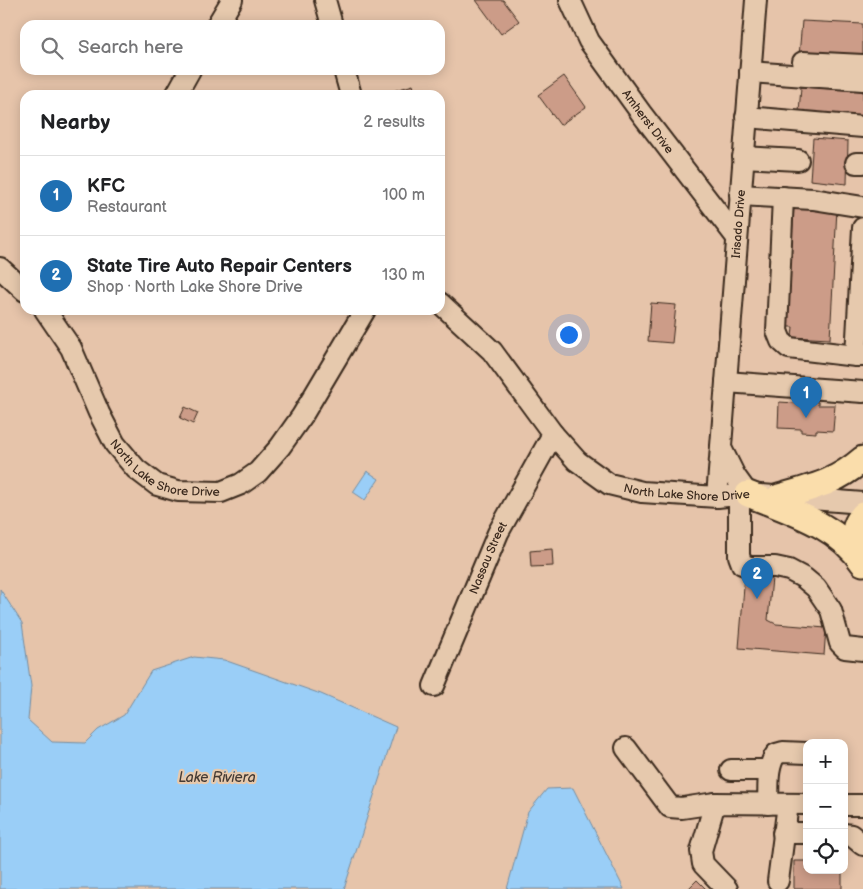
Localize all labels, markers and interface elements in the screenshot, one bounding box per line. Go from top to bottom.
search box [20,20,445,75]
icon: search [38,34,66,62]
text: Search here [78,36,183,59]
street label: Amherst Drive [619,87,677,157]
text: Nearby [40,110,110,135]
text: 2 results [363,113,425,132]
text: KFC [87,175,125,198]
text: 1 [53,186,59,205]
text: 100 m [382,186,425,205]
street label: Irisado Drive [729,189,749,259]
text: Restaurant [87,198,167,217]
text: State Tire Auto Repair Centers [87,255,352,278]
text: 2 [51,266,61,285]
text: 130 m [382,266,425,285]
text: Shop · North Lake Shore Drive [87,278,303,297]
your location [556,322,582,348]
pin: 1 [790,377,822,418]
street label: North Lake Shore Drive [106,436,220,500]
street label: North Lake Shore Drive [622,481,750,505]
street label: Nassau Street [466,519,511,596]
pin: 2 [741,558,773,599]
map controls [803,739,848,874]
button: + [803,739,848,784]
water label: Lake Riviera [178,769,256,786]
button: − [803,784,848,829]
button: locate [803,829,848,874]

